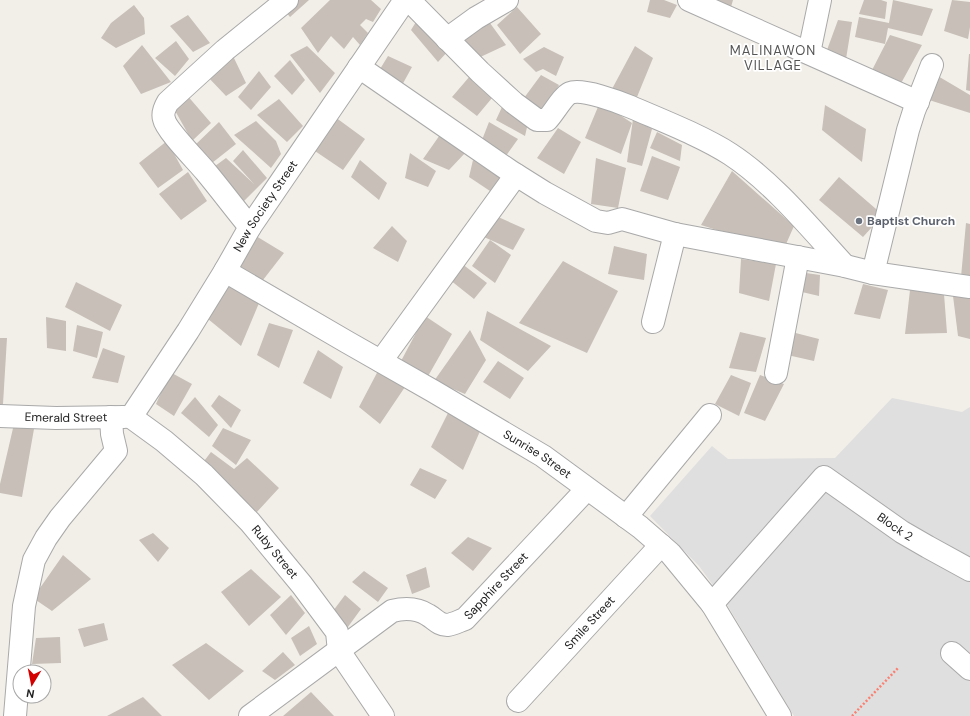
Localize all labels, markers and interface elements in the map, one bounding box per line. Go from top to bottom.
district label: MALINAWON VILLAGE [730,42,816,74]
street label: New Society Street [229,157,301,255]
place label: Baptist Church [867,213,955,229]
marker: Baptist Church [854,216,864,226]
street label: Emerald Street [24,409,108,426]
street label: Sunrise Street [500,426,575,482]
street label: Block 2 [874,509,916,545]
street label: Ruby Street [248,522,302,582]
street label: Sapphire Street [461,549,532,623]
street label: Smile Street [561,592,618,653]
north arrow [12,664,52,704]
text: N [25,686,35,701]

